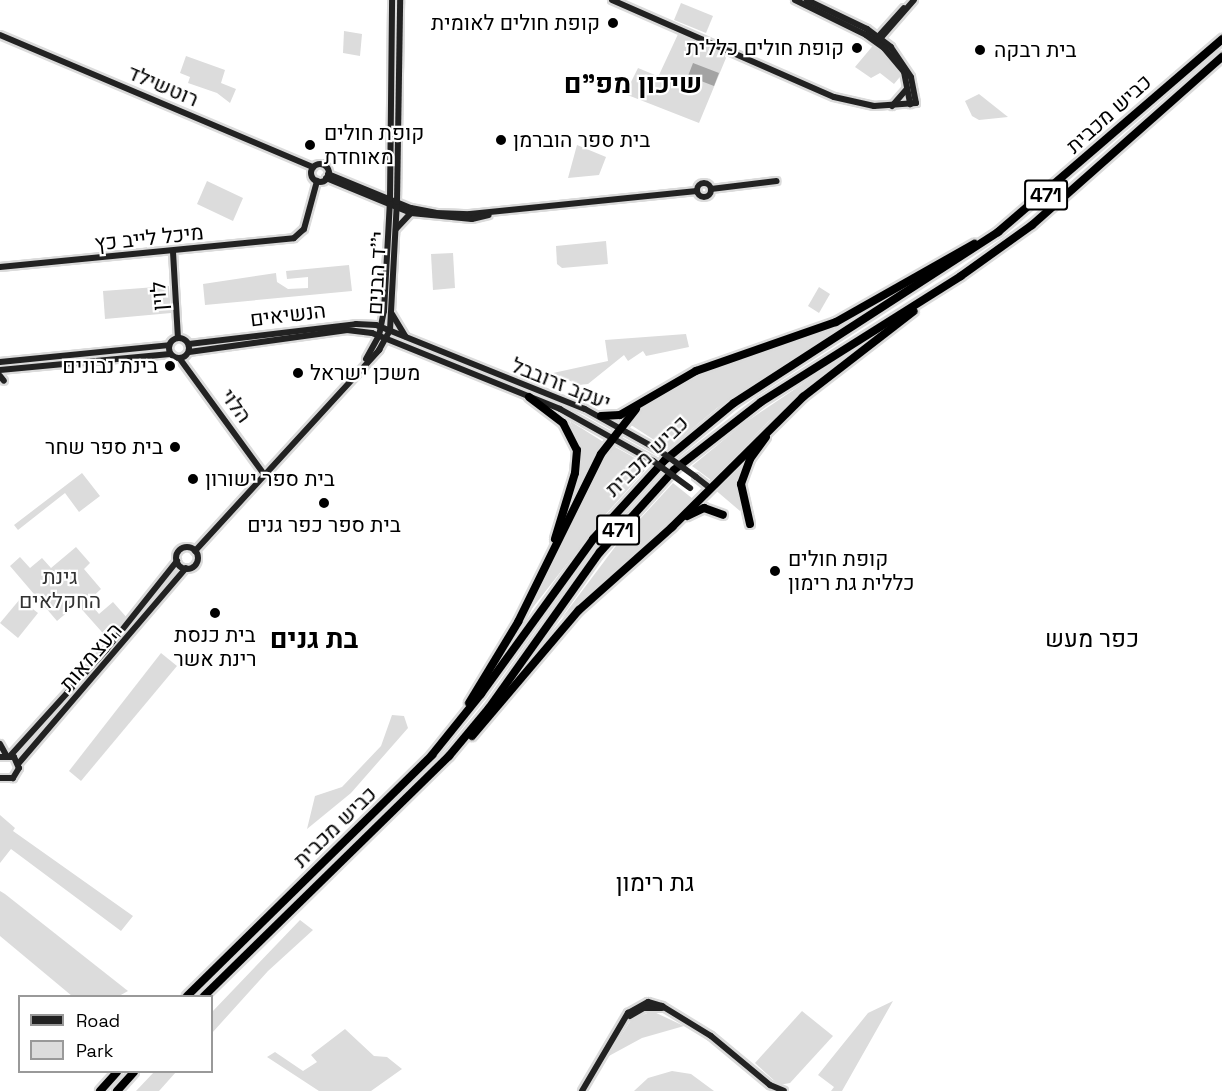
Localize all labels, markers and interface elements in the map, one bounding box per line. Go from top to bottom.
place label: קופת חולים לאומית [431,10,600,36]
marker: קופת חולים לאומית [604,14,622,32]
place label: קופת חולים כללית [686,35,844,61]
place label: בית רבקה [994,37,1077,63]
marker: קופת חולים כללית [848,39,866,57]
marker: בית רבקה [971,41,989,59]
street label: רוטשילד [124,60,202,112]
district label: שיכון מפ"ם [564,68,702,100]
street label: כביש מכבית [1061,69,1157,159]
place label: קופת חולים מאוחדת [324,120,424,170]
place label: בית ספר הוברמן [513,127,650,153]
marker: בית ספר הוברמן [494,133,508,147]
marker: קופת חולים מאוחדת [301,136,319,154]
road number: 471 [1024,178,1068,212]
street label: מיכל לייב כץ [93,220,205,256]
street label: י''ד הבנים [362,230,392,316]
street label: לוין [145,280,173,312]
street label: הנשיאים [249,298,327,332]
place label: בינת נבונים [62,353,158,379]
street label: יעקב זרובבל [508,353,614,415]
marker: בינת נבונים [163,359,177,373]
place label: משכן ישראל [310,360,420,386]
marker: משכן ישראל [291,366,305,380]
street label: הלוי [215,384,257,428]
street label: כביש מכבית [600,410,694,502]
place label: בית ספר שחר [45,434,163,460]
marker: בית ספר שחר [168,440,182,454]
place label: בית ספר ישורון [205,466,335,492]
marker: בית ספר ישורון [186,472,200,486]
marker: בית ספר כפר גנים [317,496,331,510]
place label: בית ספר כפר גנים [247,512,401,538]
road number: 471 [596,513,640,547]
place label: קופת חולים כללית גת רימון [788,546,915,596]
marker: קופת חולים כללית גת רימון [766,562,784,580]
park label: גינת החקלאים [19,564,101,614]
marker: בית כנסת רינת אשר [208,606,222,620]
street label: העצמאות [55,618,127,696]
place label: בית כנסת רינת אשר [173,622,257,672]
district label: בת גנים [270,623,358,655]
district label: כפר מעש [1045,625,1139,653]
street label: כביש מכבית [288,781,382,873]
district label: גת רימון [616,869,694,897]
legend [18,995,213,1073]
text: Road [76,1009,120,1032]
text: Park [76,1039,113,1062]

